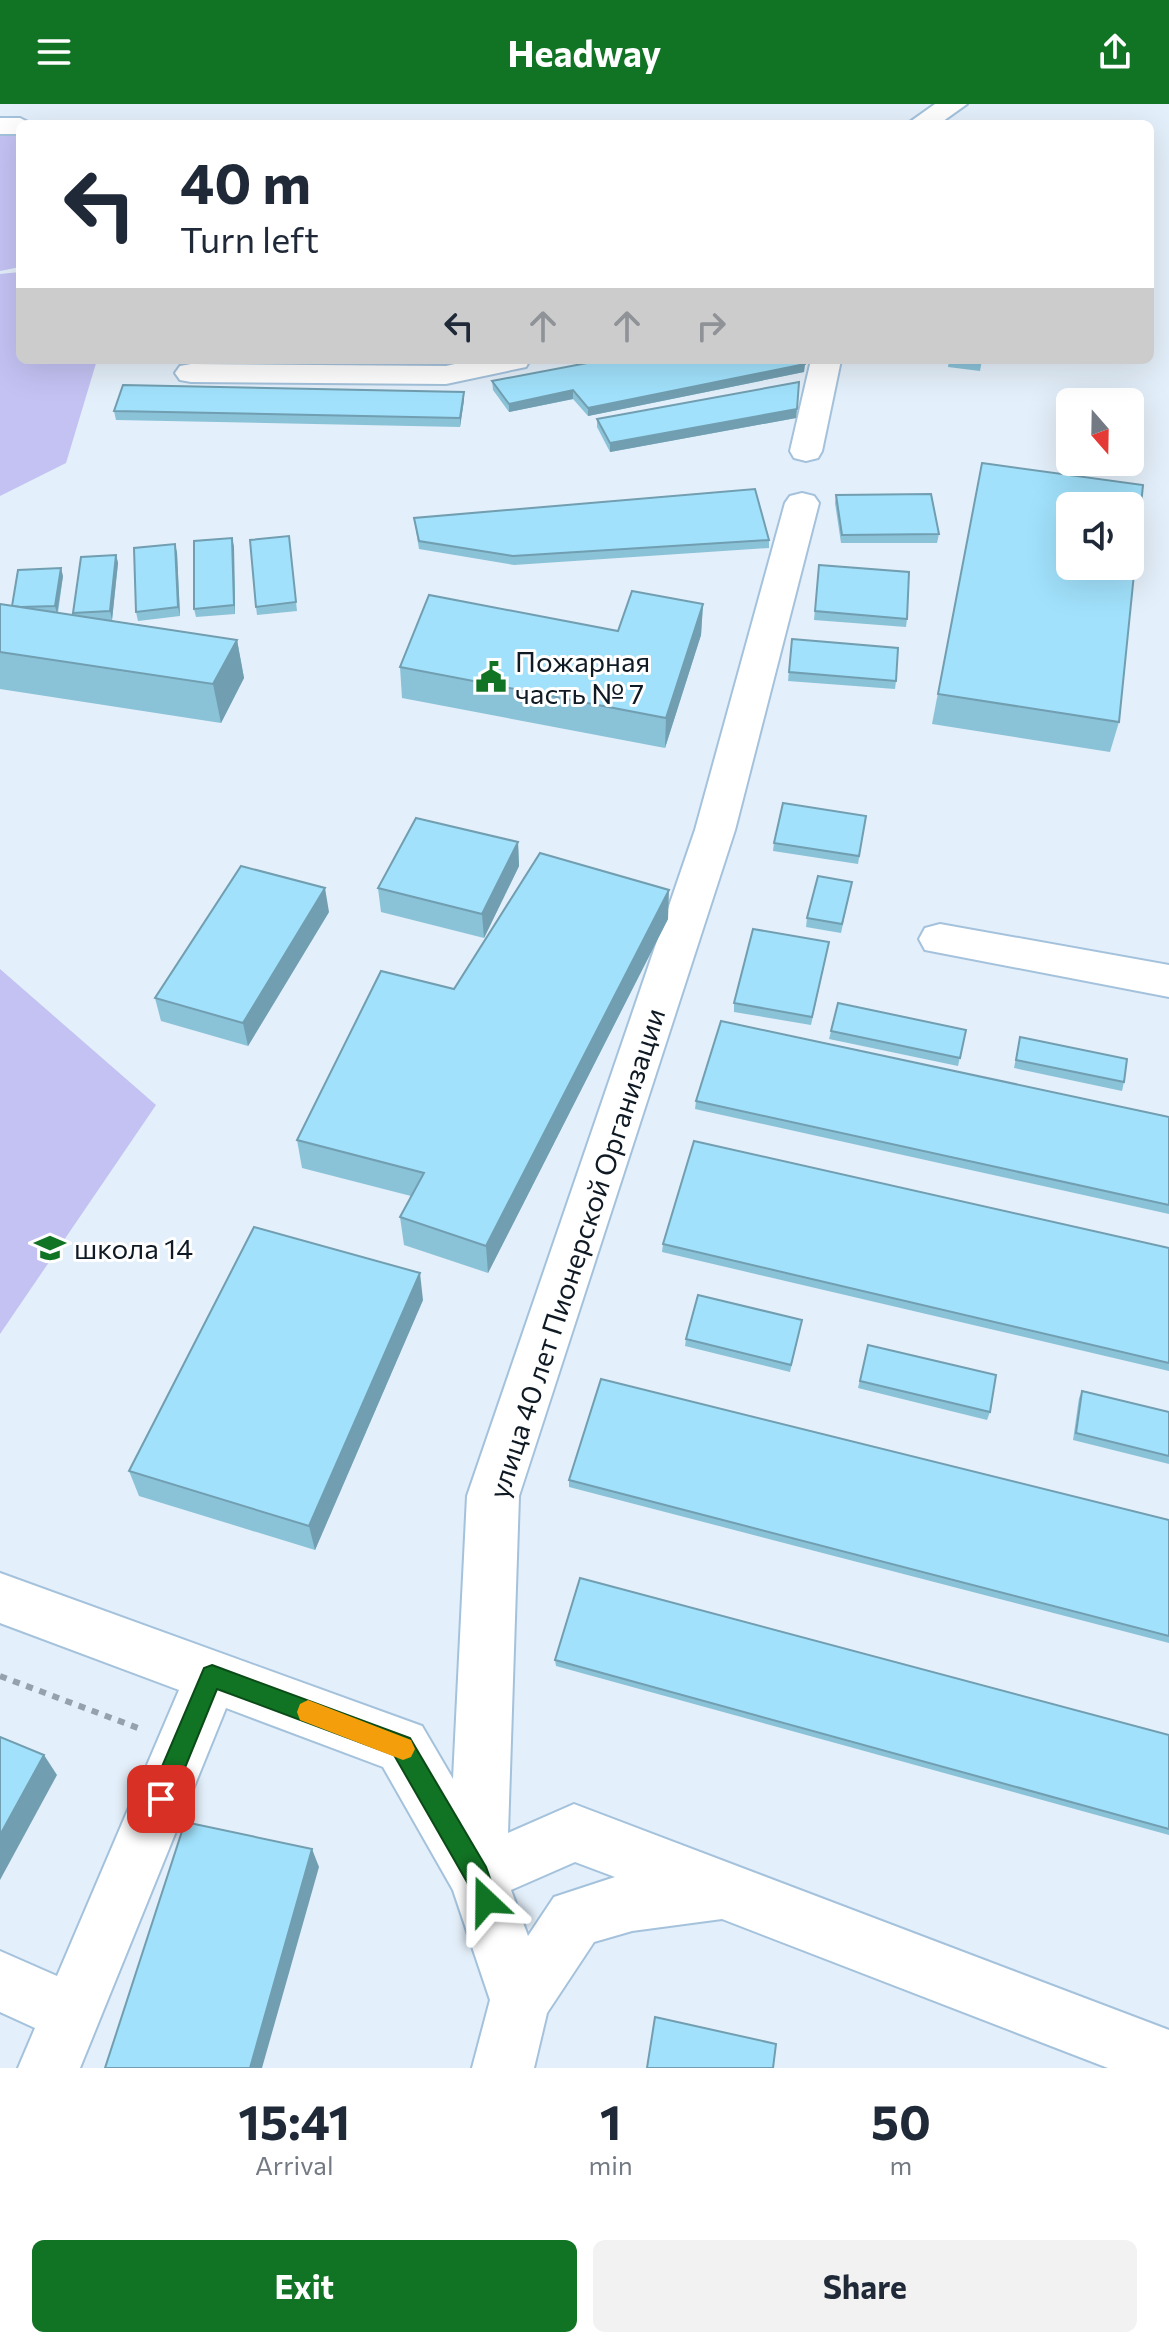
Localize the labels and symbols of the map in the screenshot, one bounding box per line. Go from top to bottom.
north arrow [1056,388,1144,476]
place label: Пожарная часть № 7 [515,644,650,710]
public building icon: Пожарная часть № 7 [474,660,508,694]
street label: улица 40 лет Пионерской Организации [480,1004,672,1502]
school or university icon: школа 14 [33,1231,67,1265]
place label: школа 14 [74,1231,193,1265]
pin [127,1765,195,1833]
position arrow [444,1859,528,1943]

